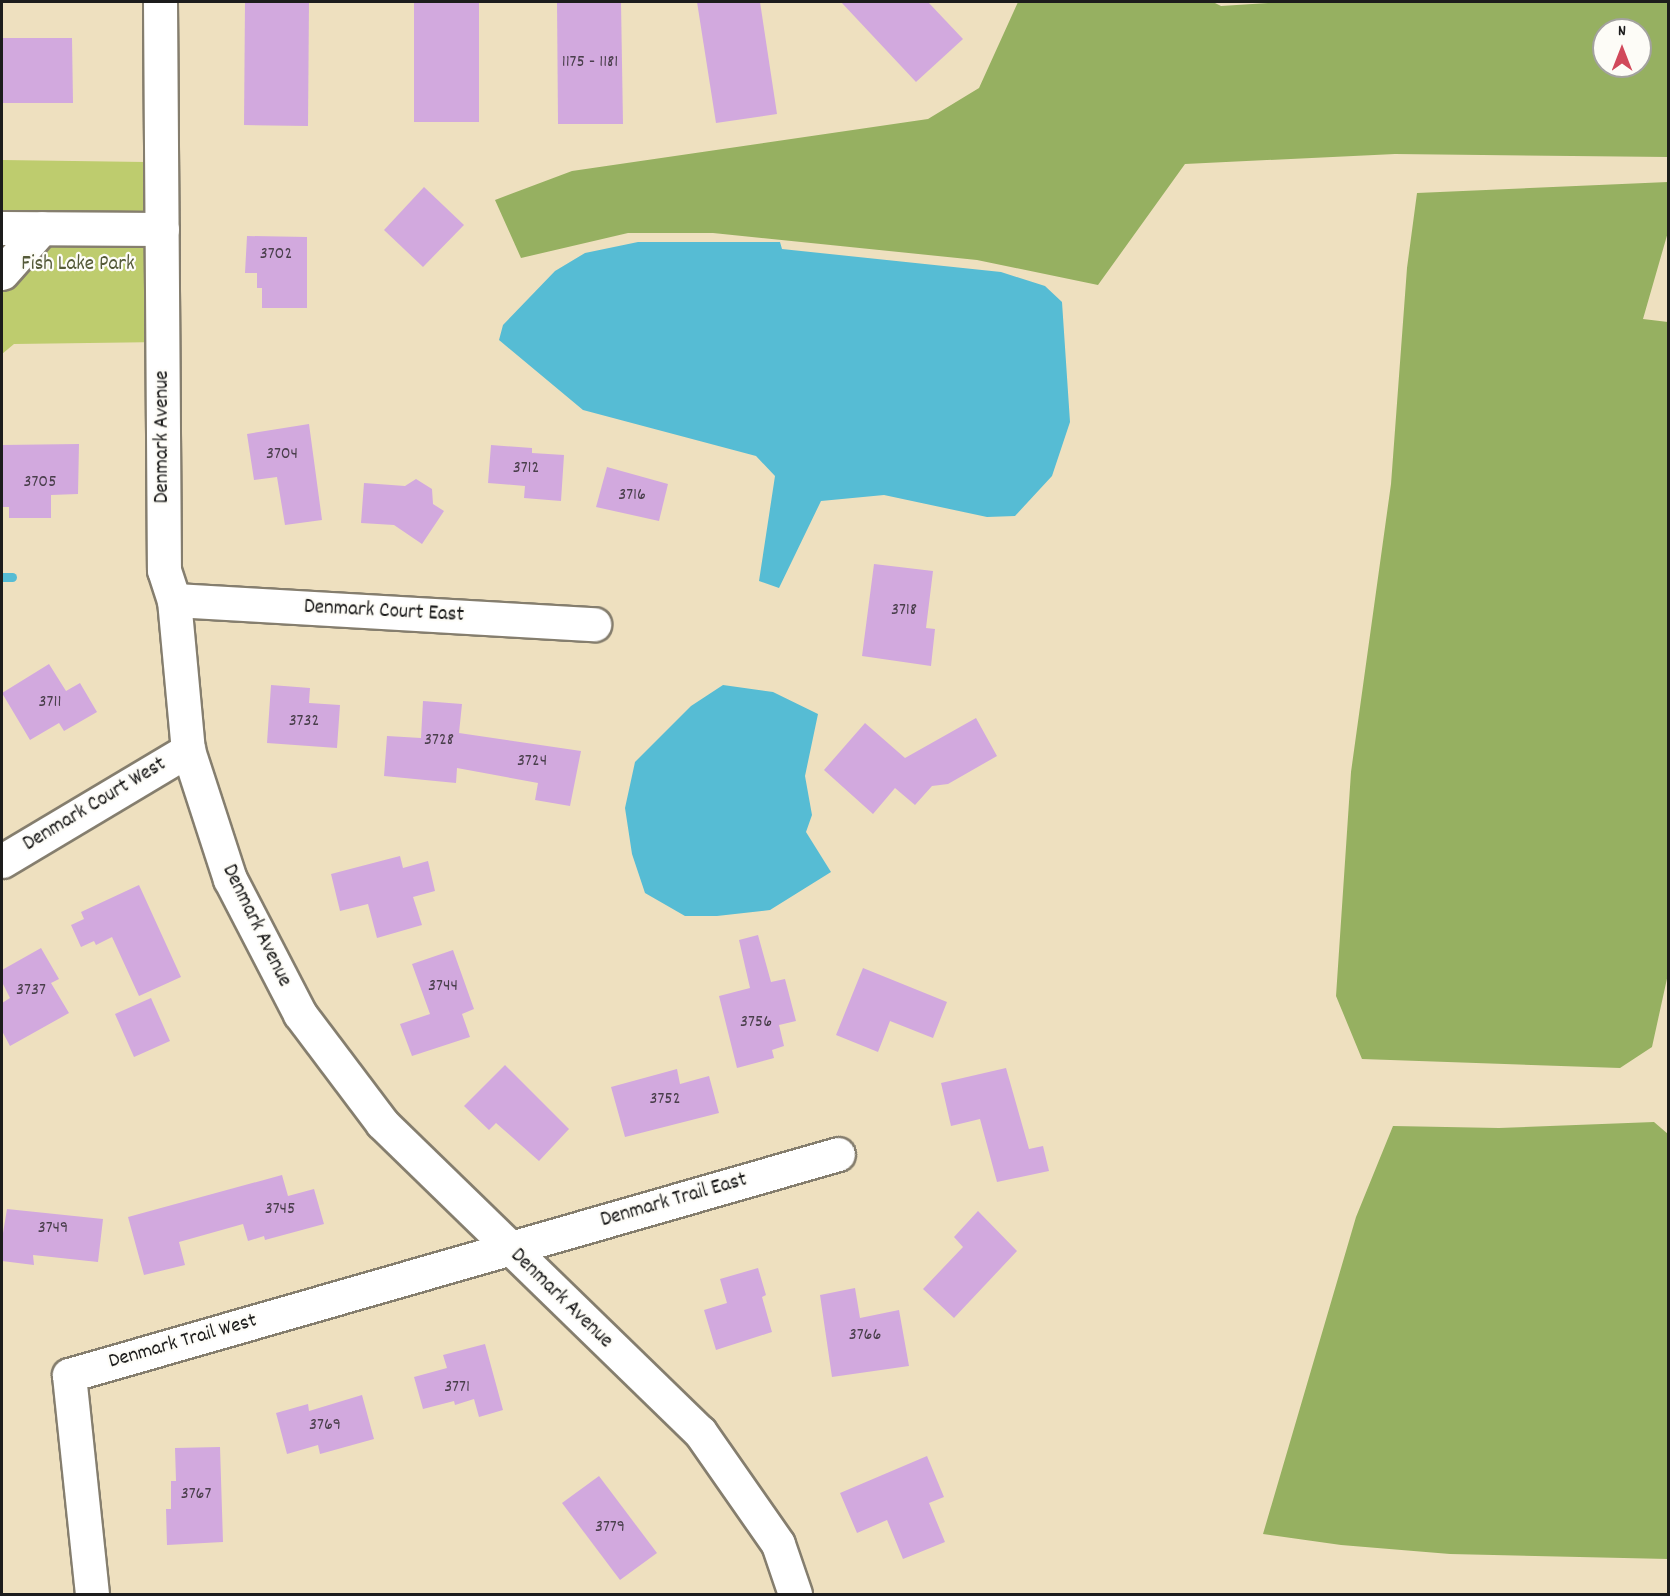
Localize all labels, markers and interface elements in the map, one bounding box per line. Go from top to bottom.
north arrow [1592,18,1652,78]
text: N [1618,20,1626,43]
house number: 1175 - 1181 [562,52,618,74]
house number: 3702 [260,244,292,266]
park label: Fish Lake Park [21,252,135,278]
street label: Denmark Avenue [150,371,176,503]
house number: 3704 [266,444,298,466]
house number: 3712 [513,458,539,480]
house number: 3705 [23,472,57,494]
house number: 3716 [618,485,646,507]
street label: Denmark Court East [303,595,465,629]
house number: 3718 [891,600,917,622]
house number: 3711 [39,692,61,714]
house number: 3732 [289,711,319,733]
house number: 3728 [424,730,454,752]
house number: 3724 [517,751,547,773]
street label: Denmark Court West [19,752,171,858]
street label: Denmark Avenue [216,861,296,991]
house number: 3744 [428,976,458,998]
house number: 3737 [16,980,46,1002]
house number: 3756 [740,1012,772,1034]
house number: 3752 [649,1089,681,1111]
street label: Denmark Trail East [598,1168,750,1234]
house number: 3745 [265,1199,295,1221]
house number: 3749 [38,1218,68,1240]
street label: Denmark Avenue [505,1244,617,1354]
street label: Denmark Trail West [106,1309,260,1375]
house number: 3766 [849,1325,881,1347]
house number: 3771 [444,1377,470,1399]
house number: 3769 [309,1415,341,1437]
house number: 3767 [181,1484,211,1506]
house number: 3779 [595,1517,625,1539]

